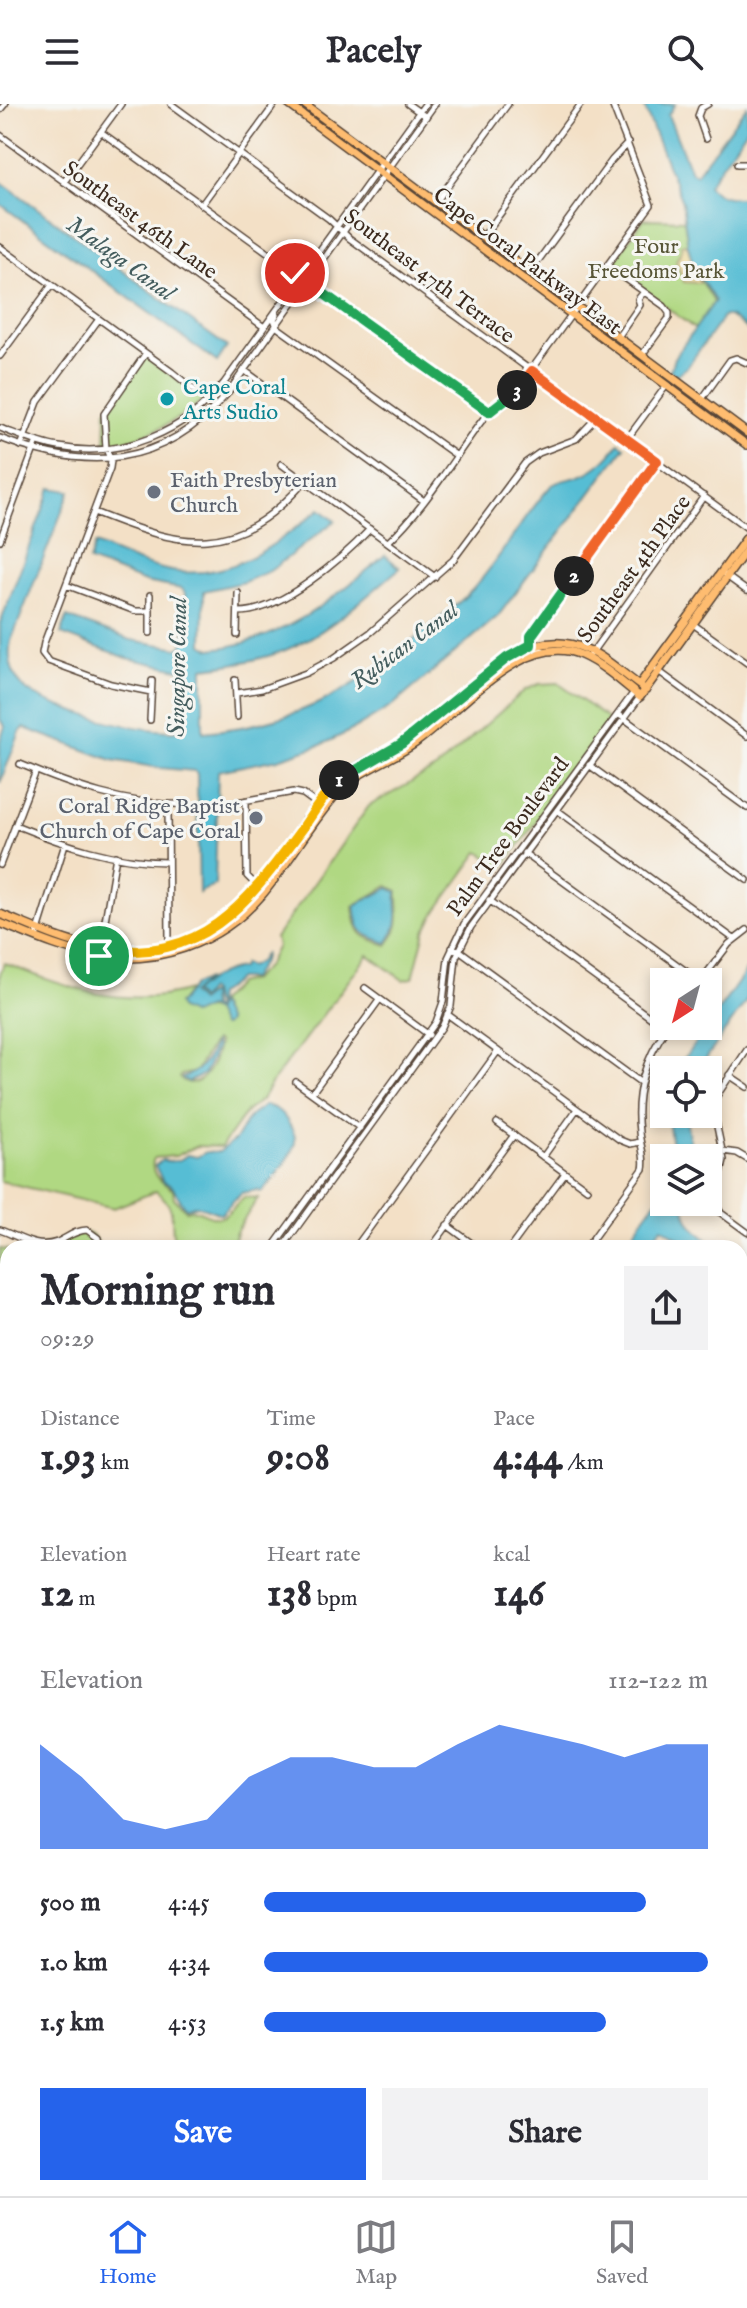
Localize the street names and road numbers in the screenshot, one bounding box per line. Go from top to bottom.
street label: Southeast 46th Lane [57,155,223,286]
street label: Cape Coral Parkway East [427,181,627,342]
street label: Southeast 47th Terrace [338,203,520,350]
street label: Southeast 4th Place [572,490,698,649]
street label: Palm Tree Boulevard [441,752,576,922]

